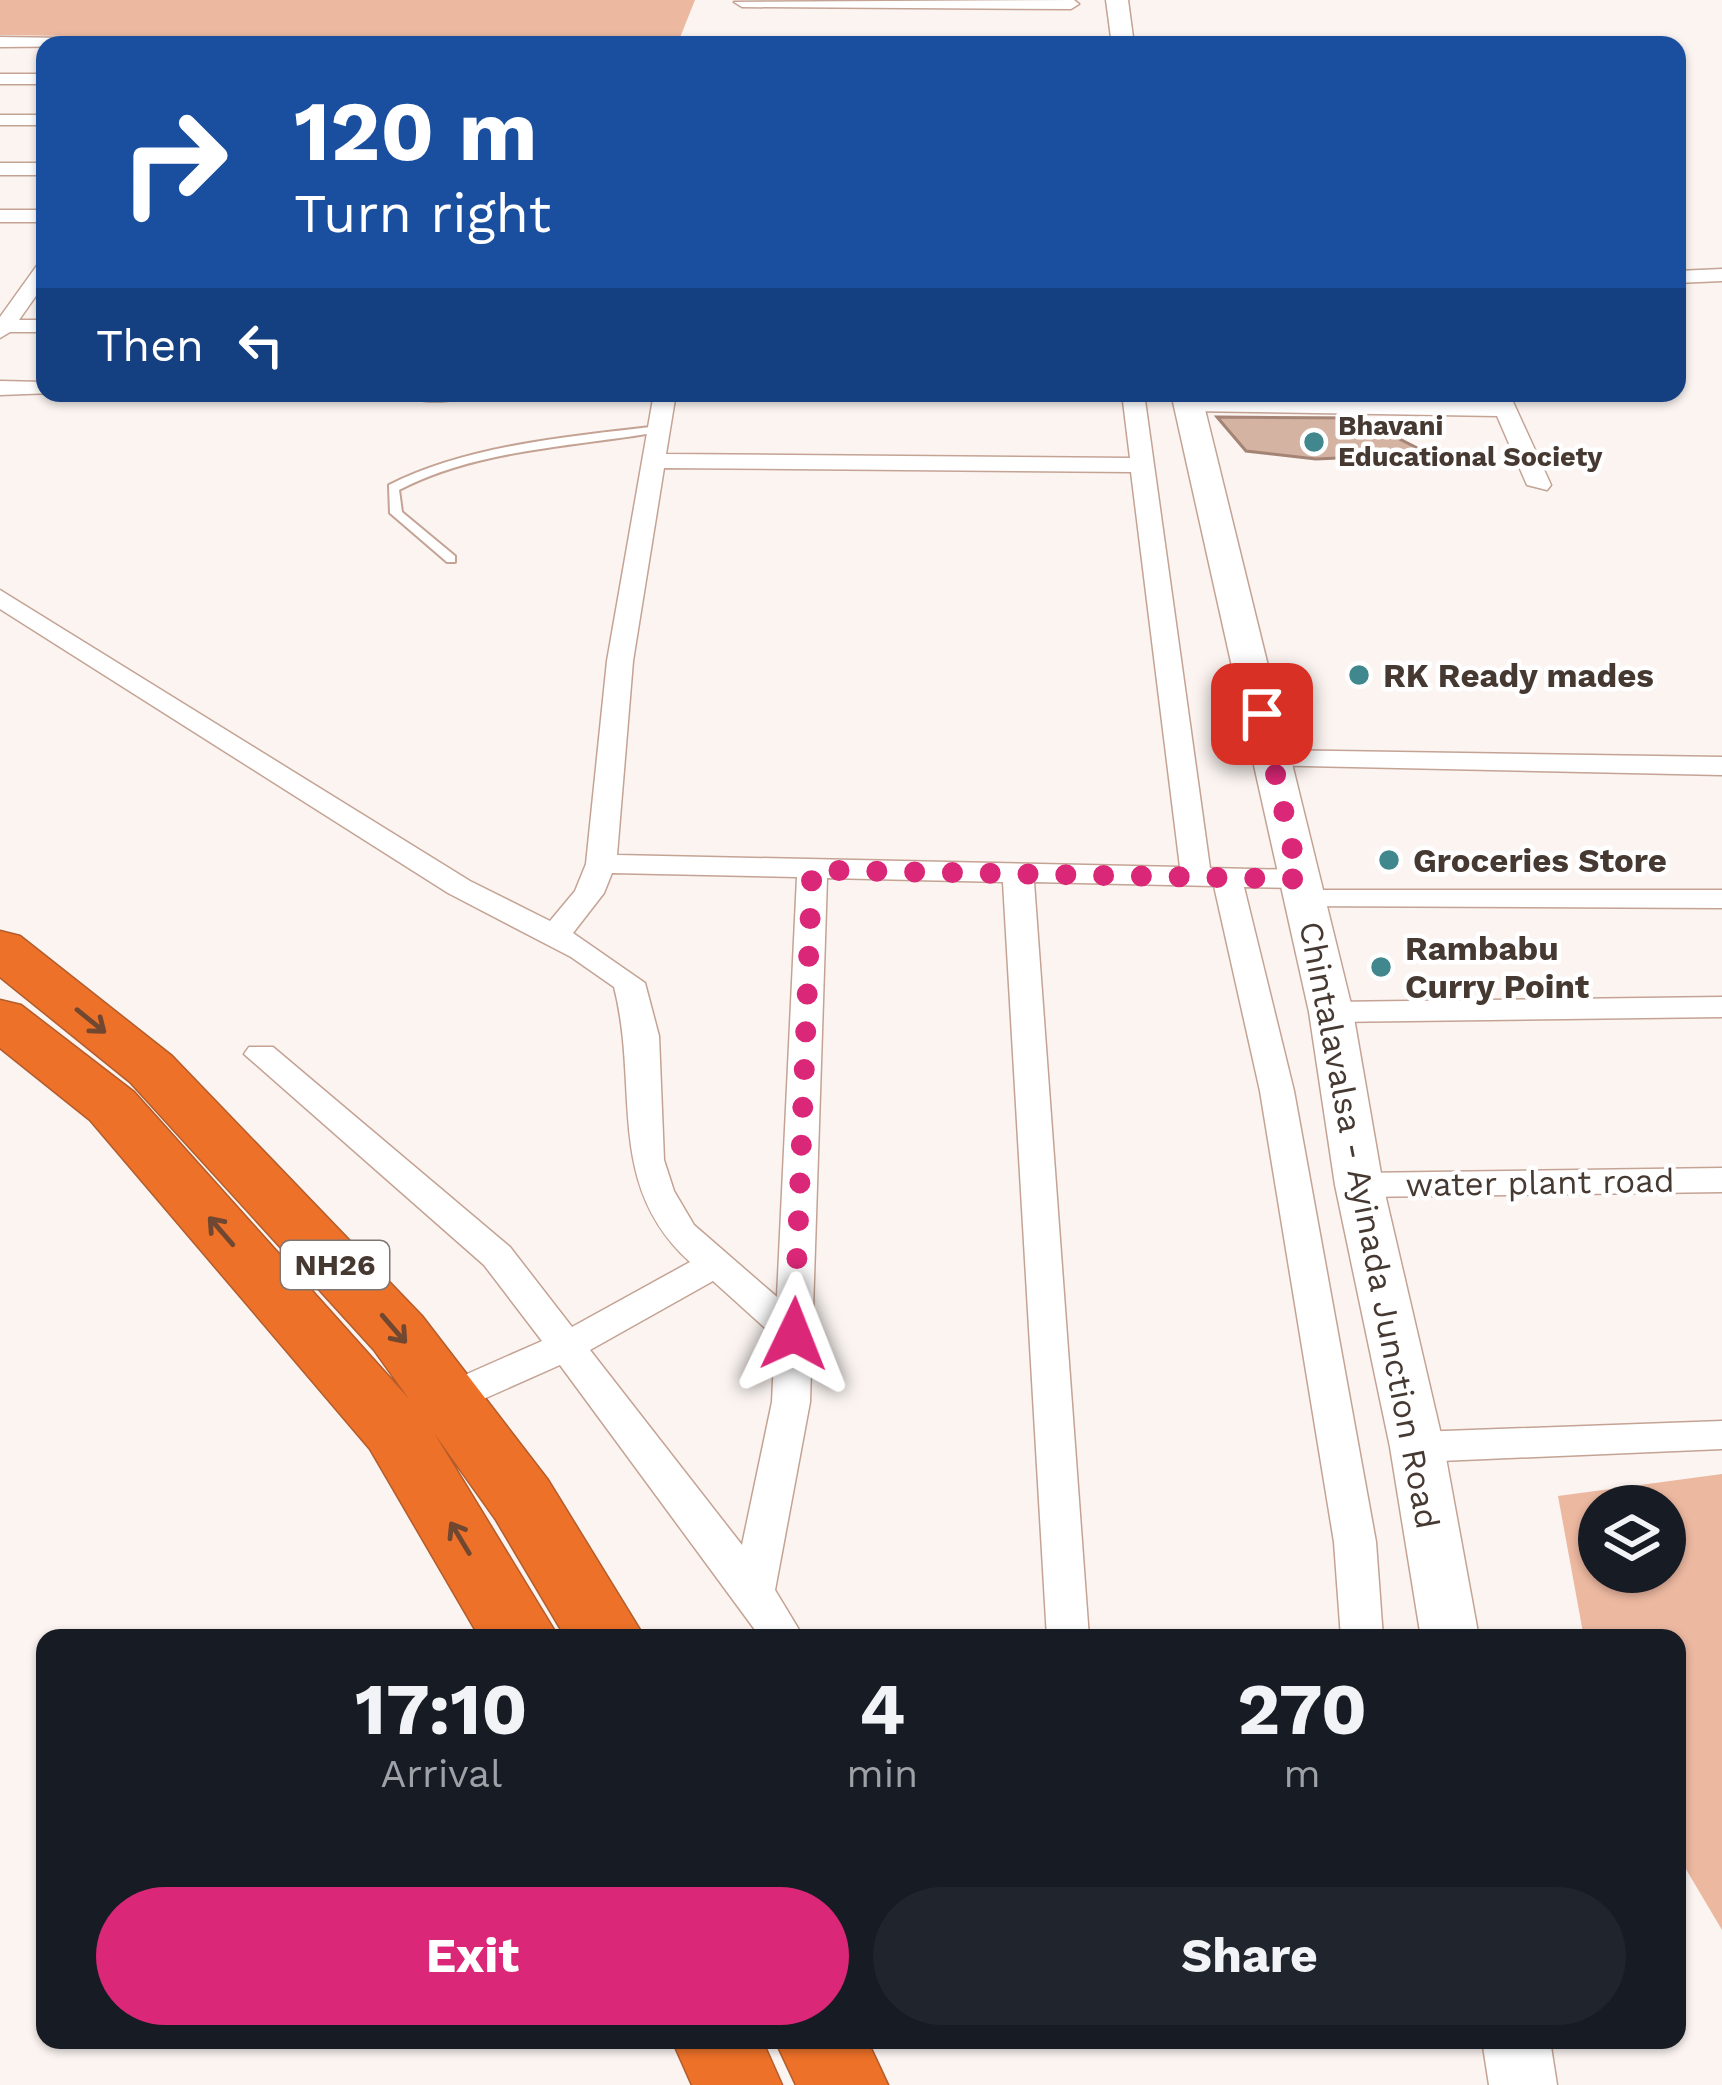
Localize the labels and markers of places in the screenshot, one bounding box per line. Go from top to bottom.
place label: Bhavani Educational Society [1338,410,1603,473]
marker: Bhavani Educational Society [1301,429,1327,455]
place label: RK Ready mades [1383,656,1654,695]
marker: RK Ready mades [1346,662,1372,688]
pin [1211,663,1313,765]
place label: Groceries Store [1413,841,1667,880]
marker: Groceries Store [1376,847,1402,873]
place label: Rambabu Curry Point [1405,929,1590,1006]
marker: Rambabu Curry Point [1368,954,1394,980]

